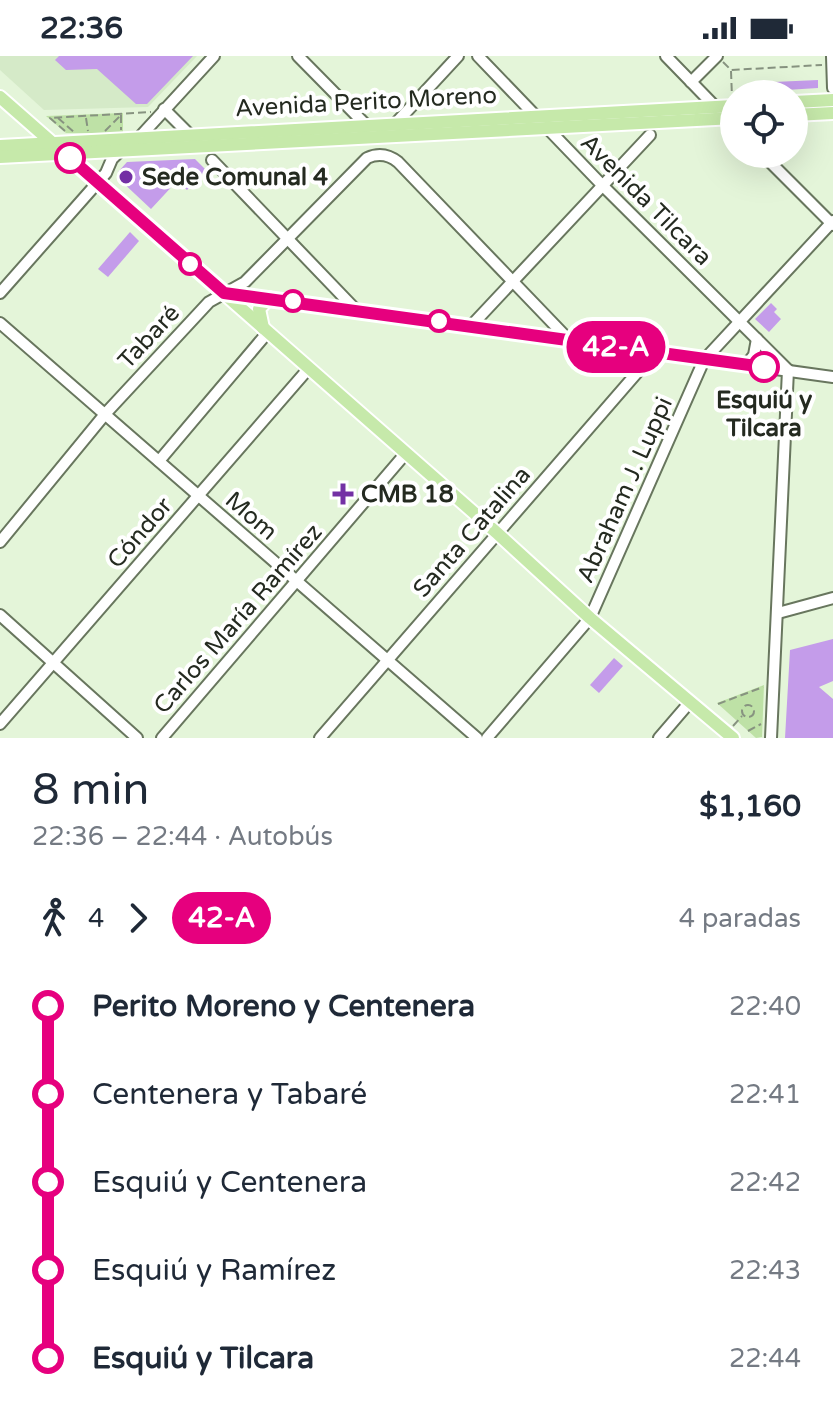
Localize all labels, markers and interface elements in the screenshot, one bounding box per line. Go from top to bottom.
text: 22:36 [40,10,123,47]
map controls [720,80,808,168]
button: locate [720,80,808,168]
street label: Avenida Perito Moreno [234,81,498,123]
street label: Avenida Tilcara [574,128,718,272]
unlabelled marker [55,143,85,173]
place label: Sede Comunal 4 [142,163,328,192]
marker: Sede Comunal 4 [117,168,135,186]
unlabelled marker [179,253,201,275]
unlabelled marker [282,290,304,312]
street label: Tabaré [112,299,186,375]
unlabelled marker [428,310,450,332]
line badge: 42-A [560,321,672,373]
text: 42-A [582,330,650,364]
marker: Esquiú y Tilcara [749,352,779,382]
place label: Esquiú y Tilcara [716,386,812,443]
street label: Abraham J. Luppi [571,393,679,587]
street label: Santa Catalina [407,461,537,603]
place label: CMB 18 [361,480,454,509]
marker: CMB 18 [332,483,354,505]
street label: Mom [219,486,283,546]
street label: Cóndor [101,491,179,574]
street label: Carlos María Ramírez [148,518,328,720]
text: 8 min [32,764,149,817]
text: $1,160 [699,788,801,825]
text: 22:36 – 22:44 · Autobús [32,821,333,852]
icon: walk [32,896,76,940]
icon: forward [116,896,160,940]
text: 42-A [188,901,255,935]
text: 4 [88,903,104,934]
text: 4 paradas [679,903,801,934]
text: Perito Moreno y Centenera [92,988,475,1025]
text: 22:40 [729,991,801,1022]
text: Centenera y Tabaré [92,1076,367,1113]
text: 22:41 [729,1079,801,1110]
text: Esquiú y Centenera [92,1164,367,1201]
text: 22:42 [729,1167,801,1198]
text: Esquiú y Ramírez [92,1252,336,1289]
text: 22:43 [729,1255,801,1286]
text: Esquiú y Tilcara [92,1340,314,1377]
text: 22:44 [729,1343,801,1374]

